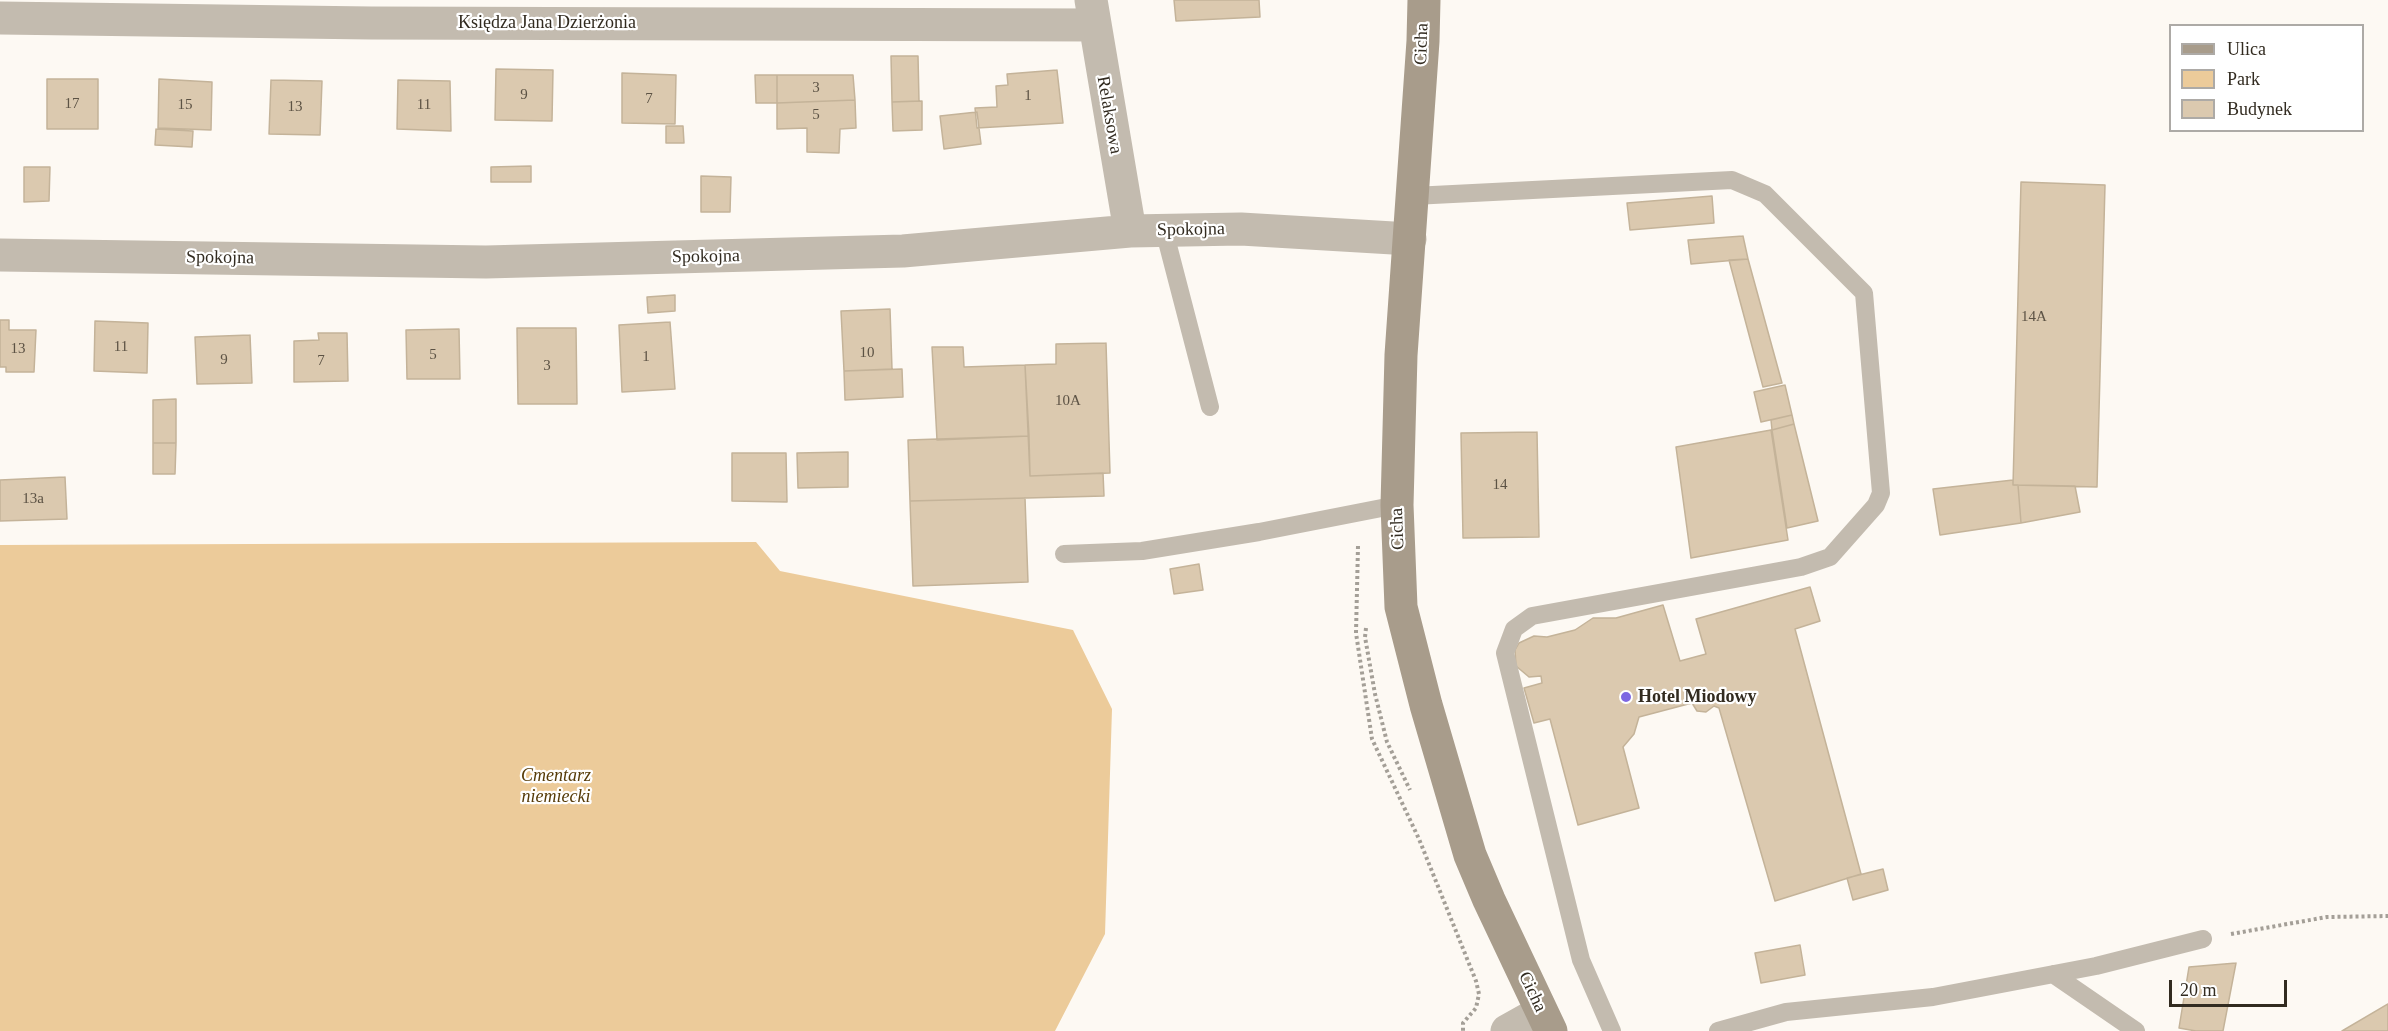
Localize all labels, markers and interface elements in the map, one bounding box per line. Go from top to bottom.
street label: Księdza Jana Dzierżonia [458,12,636,34]
street label: Cicha [1410,23,1434,65]
legend [2169,24,2364,132]
text: Ulica [2227,39,2266,59]
text: Park [2227,69,2260,89]
street label: Relaksowa [1092,74,1126,156]
house number: 3 [812,79,820,97]
house number: 9 [520,86,528,104]
house number: 1 [1024,87,1032,105]
house number: 7 [645,90,653,108]
house number: 17 [64,95,80,113]
house number: 15 [178,96,192,114]
house number: 11 [417,96,431,114]
house number: 13 [288,98,302,116]
text: Budynek [2227,99,2292,119]
house number: 5 [812,106,820,124]
street label: Spokojna [1157,219,1225,241]
street label: Spokojna [672,246,740,268]
street label: Spokojna [186,247,254,269]
house number: 14A [2021,308,2047,326]
house number: 11 [114,338,128,356]
house number: 13 [10,340,26,358]
house number: 10 [860,344,874,362]
house number: 5 [429,346,437,364]
house number: 1 [642,348,650,366]
house number: 9 [220,351,228,369]
house number: 7 [317,352,325,370]
house number: 3 [543,357,551,375]
house number: 10A [1055,392,1081,410]
house number: 14 [1492,476,1508,494]
house number: 13a [22,490,44,508]
street label: Cicha [1386,508,1410,550]
place label: Hotel Miodowy [1638,686,1756,708]
marker: Hotel Miodowy [1619,690,1633,704]
park label: Cmentarz niemiecki [521,765,591,808]
street label: Cicha [1513,968,1551,1016]
scale bar [2172,968,2290,1006]
text: 20 m [2180,980,2217,1000]

